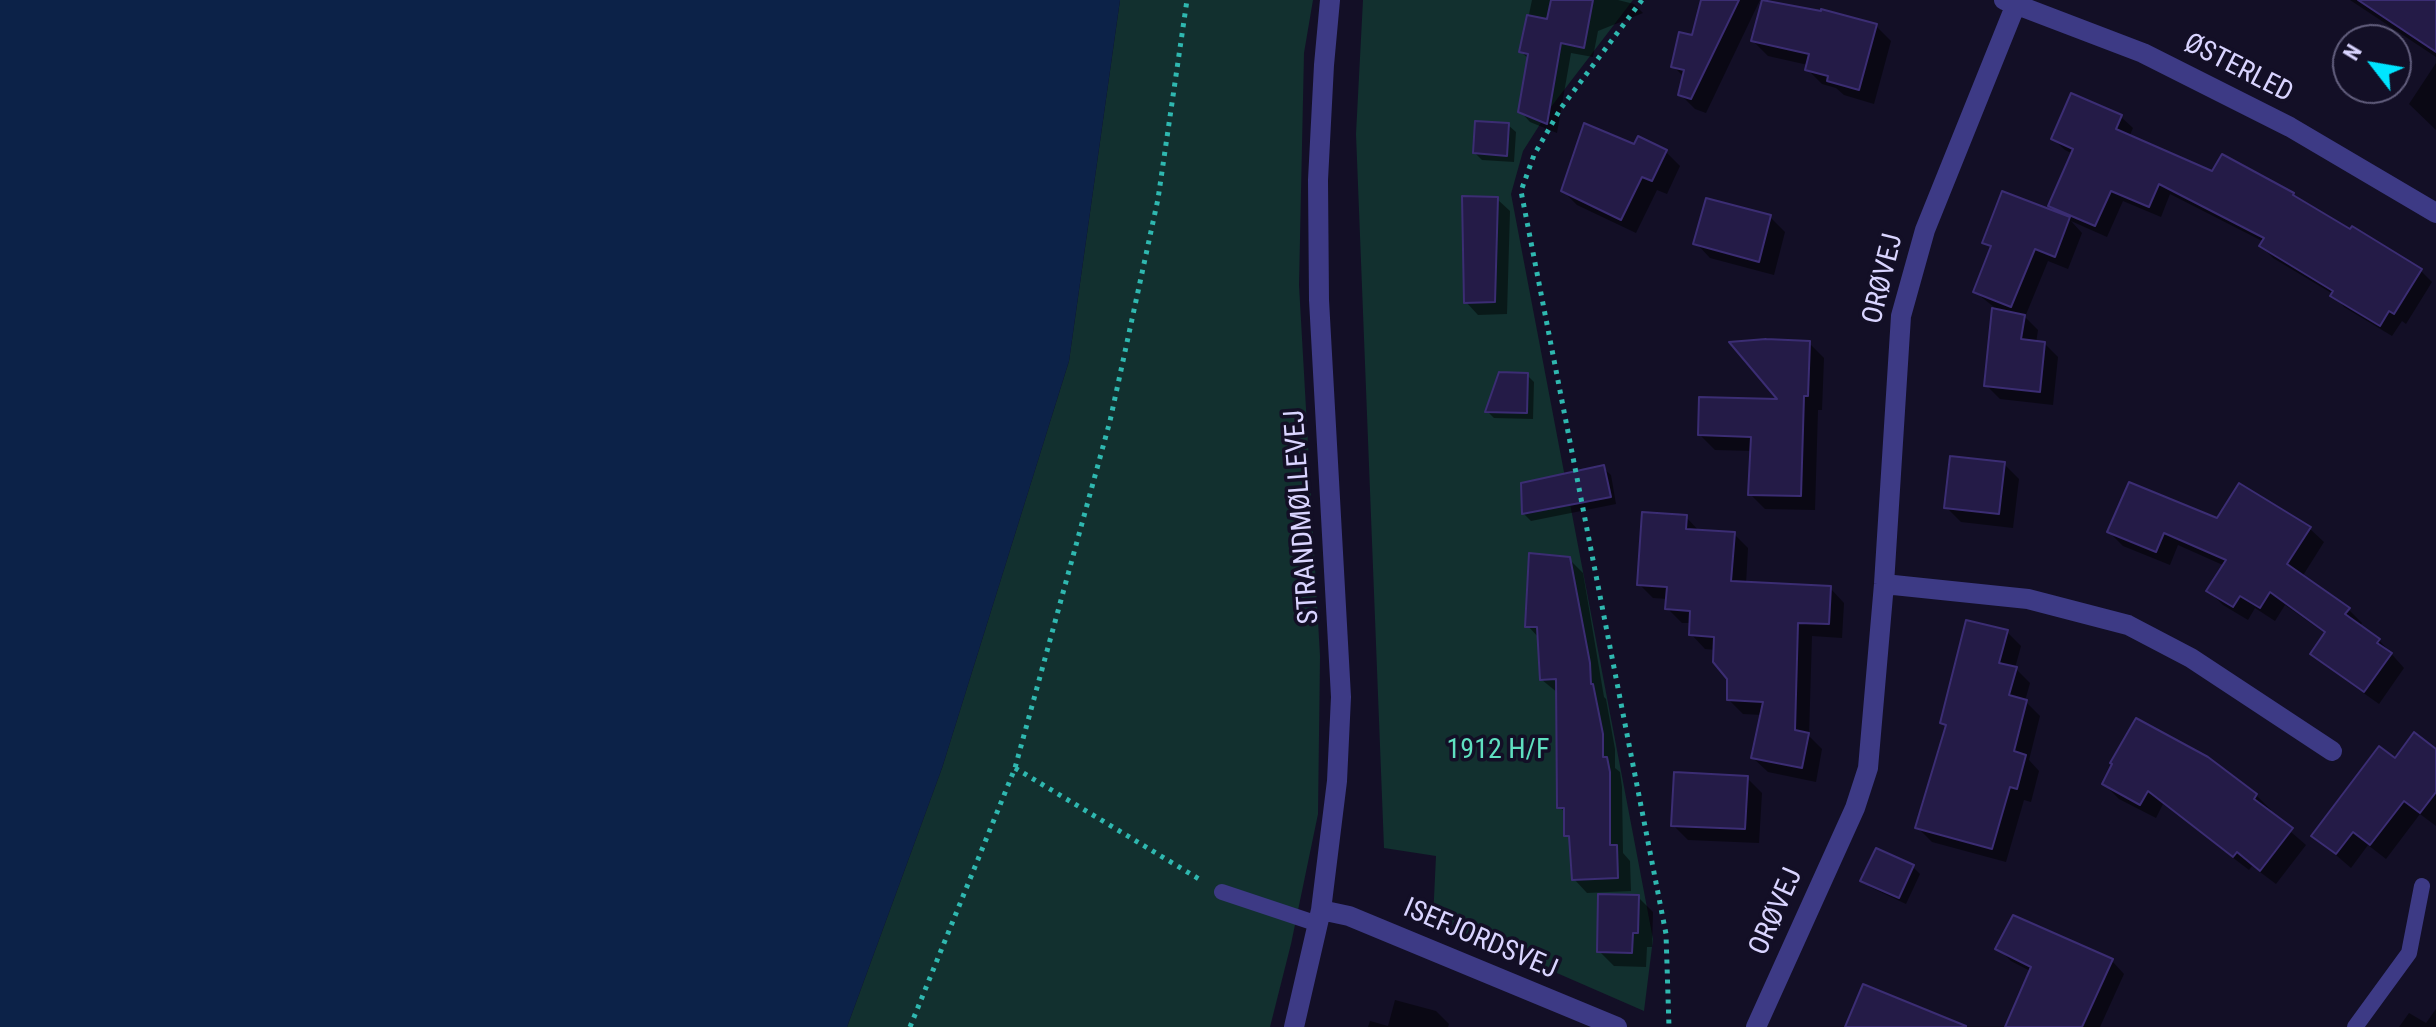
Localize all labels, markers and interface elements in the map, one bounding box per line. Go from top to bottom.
north arrow [2332,24,2412,104]
street label: ØSTERLED [2178,27,2298,111]
text: N [2339,40,2367,65]
street label: ORØVEJ [1857,230,1911,328]
street label: STRANDMØLLEVEJ [1279,409,1327,625]
park label: 1912 H/F [1447,734,1549,768]
street label: ORØVEJ [1743,863,1811,961]
street label: ISEFJORDSVEJ [1398,892,1562,988]

